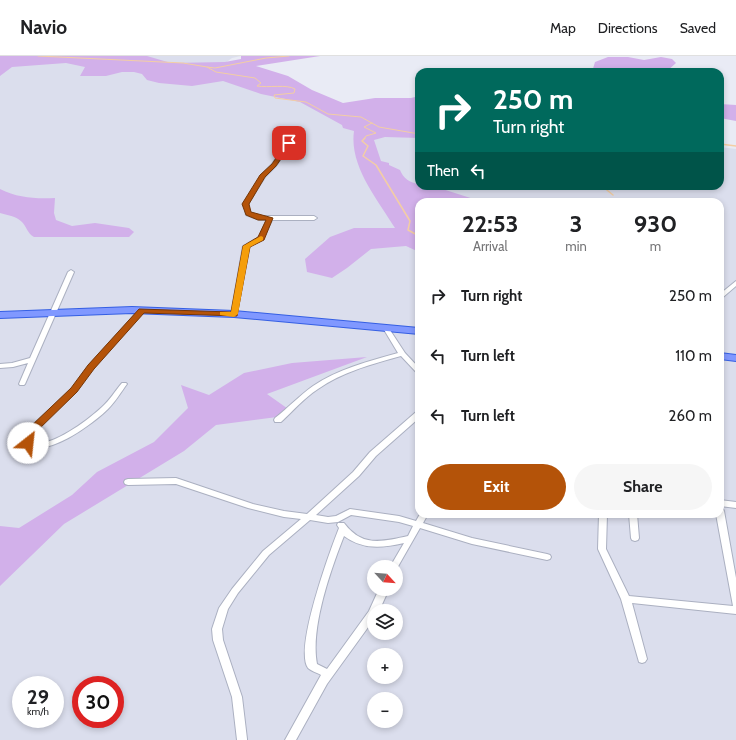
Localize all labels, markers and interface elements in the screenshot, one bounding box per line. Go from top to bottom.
text: Navio [20,16,67,39]
text: Map [550,19,576,37]
text: Directions [598,19,658,37]
text: Saved [680,19,716,37]
text: 250 m [493,82,573,116]
icon: right [427,84,479,136]
text: Turn right [493,116,564,138]
pin [272,126,306,160]
icon: arrive [278,132,300,154]
icon: left [467,160,489,182]
text: Then [427,162,459,180]
text: 22:53 [462,209,518,238]
text: 3 [570,209,583,238]
text: 930 [634,209,677,238]
text: Arrival [473,238,507,254]
text: min [565,238,587,254]
text: m [650,238,661,254]
icon: right [427,285,449,307]
text: Turn right [461,287,522,305]
text: 250 m [669,287,712,305]
icon: left [427,345,449,367]
text: Turn left [461,347,515,365]
text: 110 m [675,347,712,365]
icon: left [427,405,449,427]
text: Turn left [461,407,515,425]
text: 260 m [669,407,712,425]
position arrow [7,422,49,464]
button: Exit [427,464,566,510]
button: Share [574,464,712,510]
north arrow [367,560,403,596]
map controls [367,560,403,728]
button: layers [367,604,403,640]
button: + [367,648,403,684]
speed limit sign: 30 [72,676,124,728]
text: 29 [27,685,49,709]
button: − [367,692,403,728]
text: km/h [27,705,49,718]

